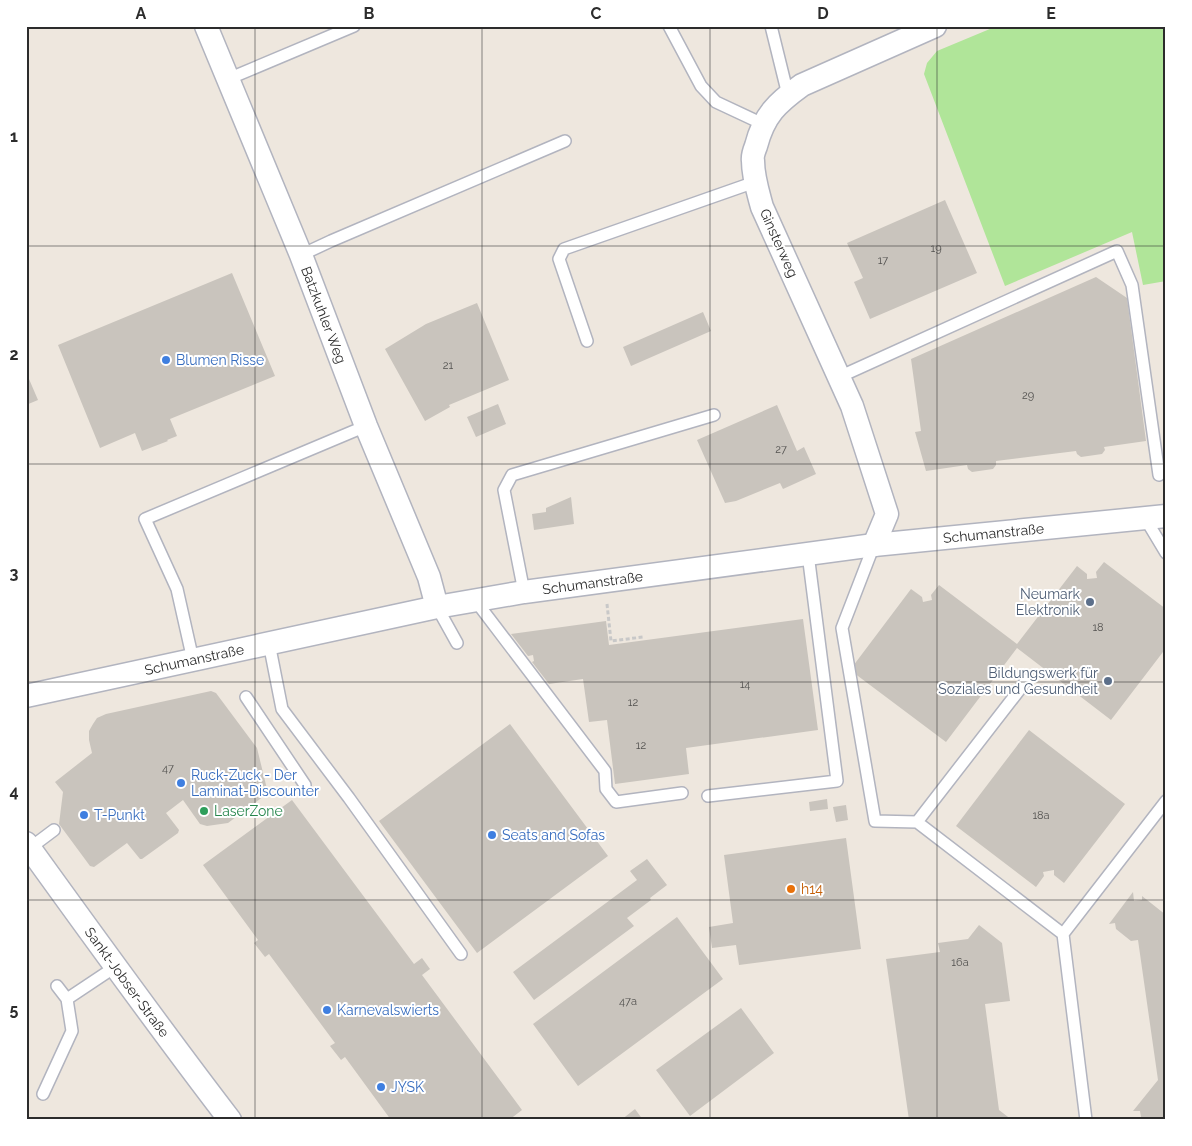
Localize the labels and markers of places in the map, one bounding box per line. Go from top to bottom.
place label: Blumen Risse [176,352,264,368]
marker: Blumen Risse [160,354,172,366]
place label: Neumark Elektronik [1016,586,1081,618]
marker: Neumark Elektronik [1084,596,1096,608]
place label: Bildungswerk für Soziales und Gesundheit [938,665,1098,697]
marker: Bildungswerk für Soziales und Gesundheit [1102,675,1114,687]
place label: Ruck-Zuck - Der Laminat-Discounter [191,767,319,799]
marker: Ruck-Zuck - Der Laminat-Discounter [175,777,187,789]
place label: LaserZone [214,803,283,819]
marker: LaserZone [198,805,210,817]
place label: T-Punkt [94,807,145,823]
marker: T-Punkt [78,809,90,821]
place label: Seats and Sofas [502,827,605,843]
marker: Seats and Sofas [486,829,498,841]
place label: h14 [801,881,823,897]
marker: h14 [785,883,797,895]
place label: Karnevalswierts [337,1002,439,1018]
marker: Karnevalswierts [321,1004,333,1016]
place label: JYSK [391,1079,424,1095]
marker: JYSK [375,1081,387,1093]

